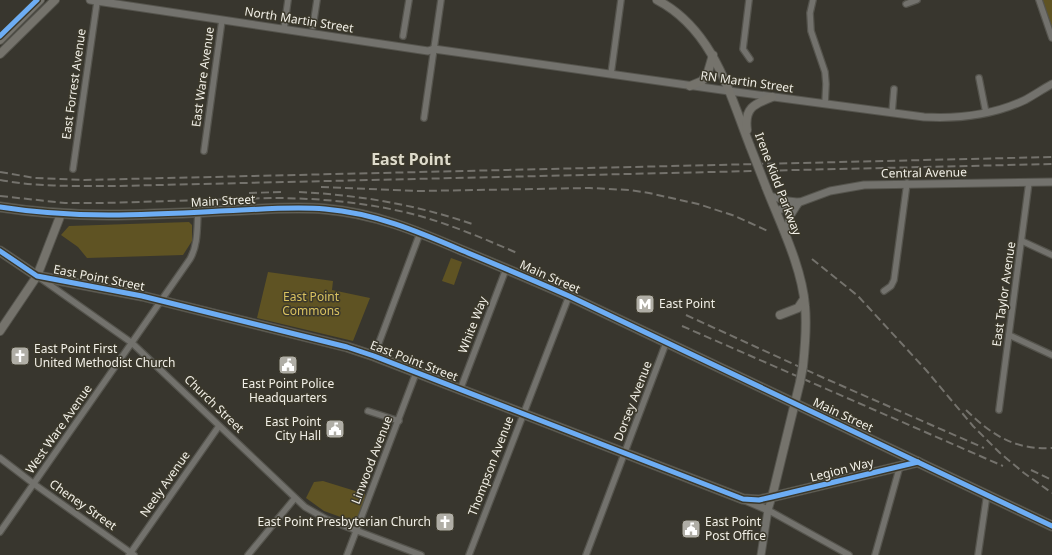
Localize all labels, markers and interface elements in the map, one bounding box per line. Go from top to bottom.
street label: North Martin Street [243,2,356,37]
street label: East Ware Avenue [187,26,218,128]
street label: East Forrest Avenue [57,27,90,141]
street label: RN Martin Street [699,67,795,97]
street label: Irene Kidd Parkway [751,130,806,239]
district label: East Point [371,148,451,170]
street label: Central Avenue [881,163,967,182]
street label: Main Street [190,190,256,211]
street label: East Taylor Avenue [988,240,1019,347]
street label: Main Street [517,256,584,298]
street label: East Point Street [52,260,147,295]
park label: East Point Commons [282,288,340,319]
street label: White Way [454,293,491,356]
metro station icon: East Point [634,293,656,315]
place label: East Point [659,295,716,312]
street label: East Point Street [368,336,461,385]
place label: East Point First United Methodist Church [34,340,176,371]
church icon: East Point First United Methodist Church [9,345,31,367]
public building icon: East Point Police Headquarters [277,354,299,376]
street label: Dorsey Avenue [609,358,656,443]
street label: Church Street [181,371,248,437]
place label: East Point Police Headquarters [242,375,334,406]
street label: West Ware Avenue [21,381,96,477]
street label: Main Street [810,393,877,436]
place label: East Point City Hall [265,413,322,444]
street label: Linwood Avenue [347,413,396,506]
street label: Thompson Avenue [464,413,517,518]
public building icon: East Point City Hall [324,418,346,440]
street label: Neely Avenue [136,447,194,520]
street label: Legion Way [808,453,876,486]
street label: Cheney Street [46,475,121,534]
church icon: East Point Presbyterian Church [434,511,456,533]
place label: East Point Presbyterian Church [257,513,431,530]
place label: East Point Post Office [705,513,766,544]
public building icon: East Point Post Office [680,518,702,540]

